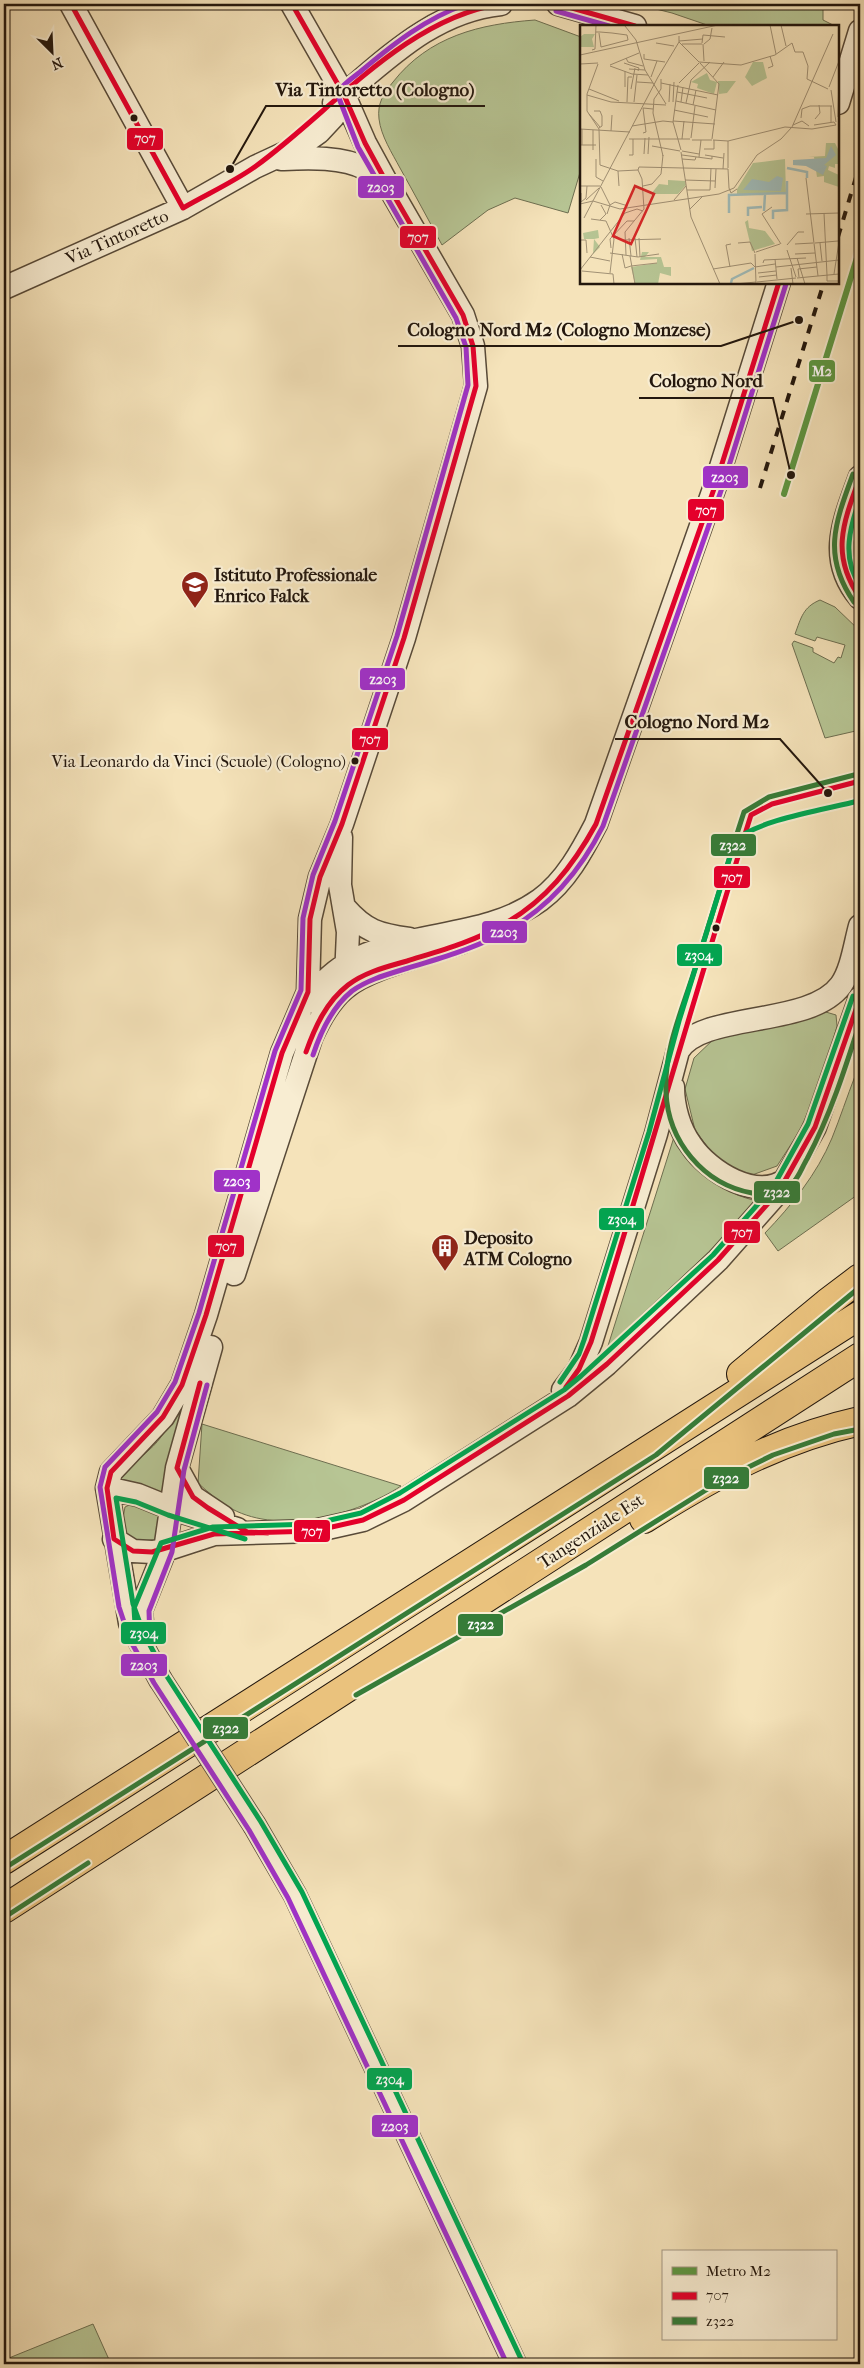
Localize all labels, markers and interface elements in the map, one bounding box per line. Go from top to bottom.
inset map [580,25,839,284]
north arrow [28,28,78,78]
text: N [48,53,65,73]
callout: Via Tintoretto (Cologno) [266,72,485,106]
text: Via Tintoretto (Cologno) [274,79,475,101]
unlabelled marker [129,113,139,123]
line badge: 707 [126,127,164,151]
text: 707 [133,130,156,147]
line badge: z203 [357,175,405,199]
text: z203 [367,179,395,196]
street label: Via Tintoretto [62,205,172,270]
line badge: 707 [399,225,437,249]
text: 707 [406,229,429,246]
callout: Cologno Nord M2 (Cologno Monzese) [398,312,721,346]
text: Cologno Nord M2 (Cologno Monzese) [407,319,711,341]
line badge: M2 [808,359,836,383]
text: M2 [811,363,832,380]
callout: Cologno Nord [639,364,773,398]
text: Cologno Nord [649,370,763,392]
line badge: z203 [702,465,749,489]
text: z203 [711,469,739,486]
line badge: 707 [687,498,725,522]
text: 707 [694,502,717,519]
place label: Istituto Professionale Enrico Falck [214,565,377,607]
school or university icon: Istituto Professionale Enrico Falck [180,570,210,609]
line badge: z203 [359,667,406,691]
text: z203 [369,671,397,688]
callout: Cologno Nord M2 [615,705,780,739]
text: Cologno Nord M2 [625,711,770,733]
line badge: 707 [351,727,389,751]
text: 707 [358,731,381,748]
place label: Via Leonardo da Vinci (Scuole) (Cologno) [51,751,346,771]
marker: Via Leonardo da Vinci (Scuole) (Cologno) [350,756,360,766]
line badge: z322 [710,833,757,857]
text: z322 [719,837,746,854]
line badge: 707 [713,865,751,889]
text: 707 [720,869,743,886]
line badge: z203 [481,920,528,944]
unlabelled marker [711,923,721,933]
text: z203 [490,924,518,941]
line badge: z304 [676,943,723,967]
text: z304 [684,947,714,964]
line badge: z203 [213,1169,261,1193]
text: z203 [223,1173,251,1190]
line badge: z322 [753,1180,801,1204]
text: z322 [763,1184,790,1201]
line badge: z304 [598,1207,645,1231]
text: z304 [607,1211,637,1228]
line badge: 707 [723,1220,761,1244]
text: 707 [730,1224,753,1241]
place label: Deposito ATM Cologno [463,1228,572,1270]
building icon: Deposito ATM Cologno [430,1233,460,1272]
line badge: 707 [207,1234,245,1258]
text: 707 [214,1238,237,1255]
line badge: z322 [703,1466,750,1490]
text: z322 [712,1470,739,1487]
street label: Tangenziale Est [535,1489,648,1573]
line badge: 707 [293,1519,331,1543]
text: 707 [300,1523,323,1540]
line badge: z322 [457,1613,504,1637]
text: z322 [467,1616,494,1633]
line badge: z304 [120,1621,167,1645]
text: z304 [129,1625,159,1642]
line badge: z203 [120,1653,168,1677]
text: z203 [130,1657,158,1674]
line badge: z322 [202,1716,249,1740]
text: z322 [212,1720,239,1737]
line badge: z304 [366,2067,413,2091]
text: z304 [375,2071,405,2088]
line badge: z203 [371,2114,419,2138]
text: z203 [381,2118,409,2135]
legend [662,2250,836,2340]
text: Metro M2 [706,2262,771,2280]
text: 707 [706,2286,729,2304]
text: z322 [706,2312,735,2330]

